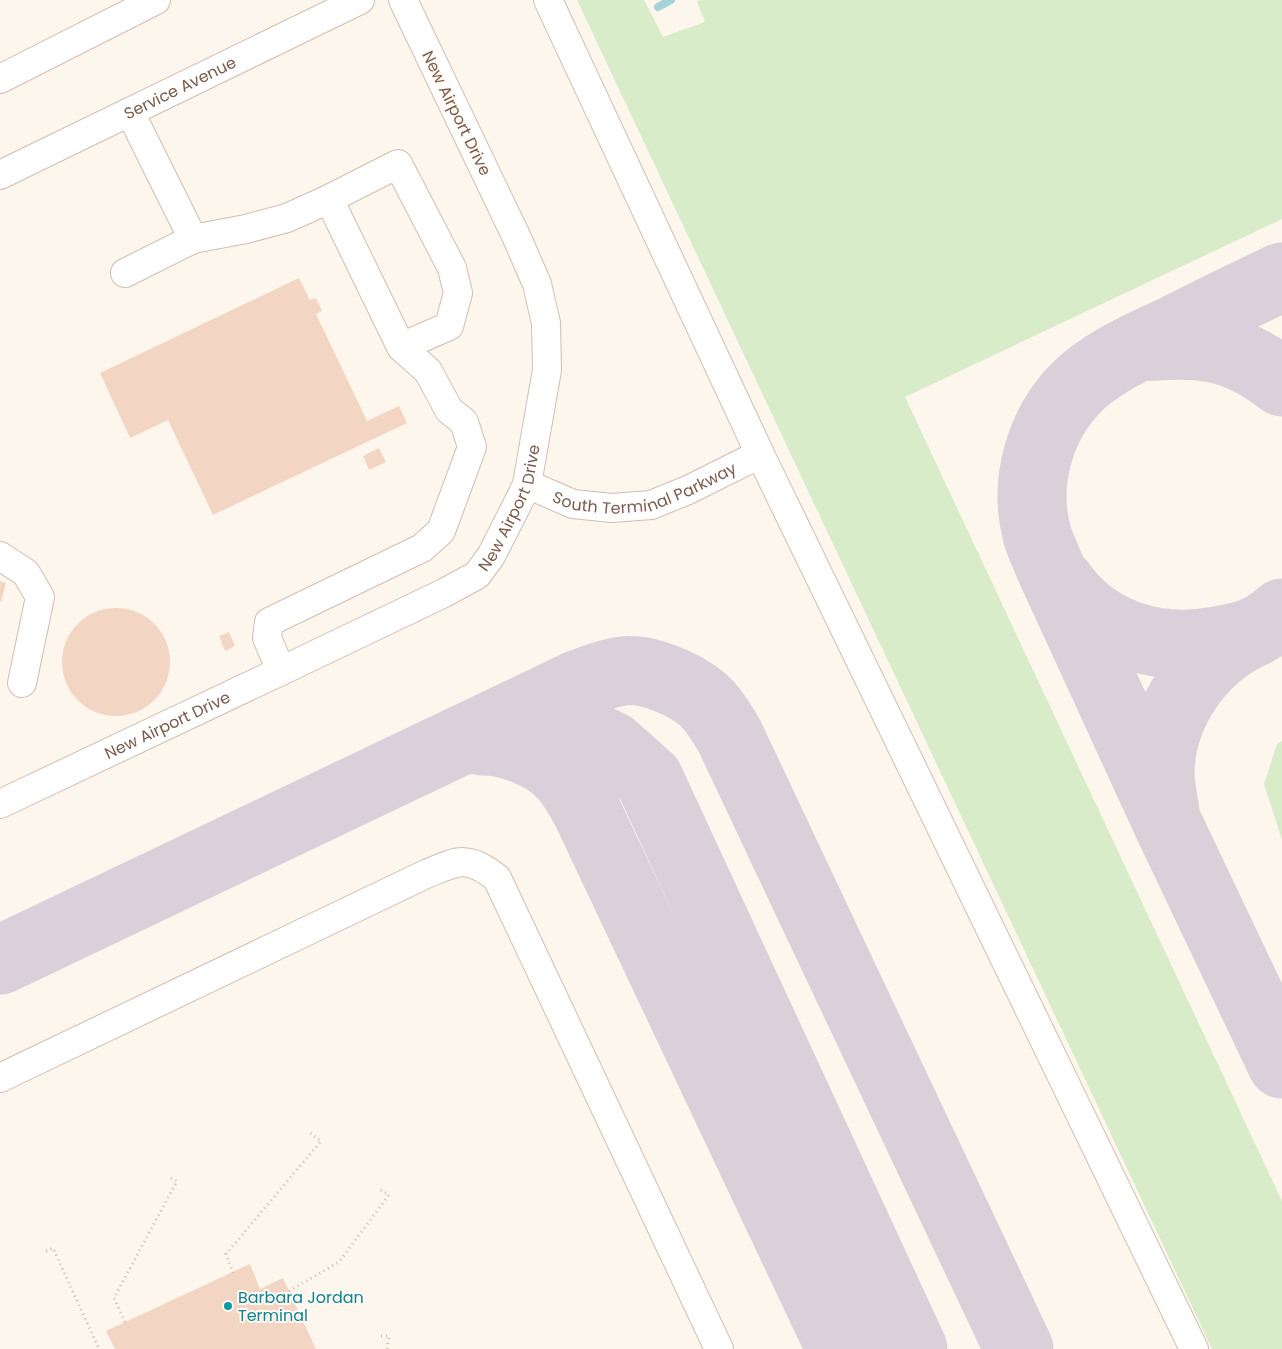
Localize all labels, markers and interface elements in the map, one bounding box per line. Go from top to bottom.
street label: New Airport Drive [416,47,497,180]
street label: Service Avenue [120,51,240,125]
street label: New Airport Drive [473,443,546,576]
street label: South Terminal Parkway [549,457,740,520]
street label: New Airport Drive [101,686,234,765]
place label: Barbara Jordan Terminal [238,1286,364,1327]
marker: Barbara Jordan Terminal [222,1300,234,1312]

